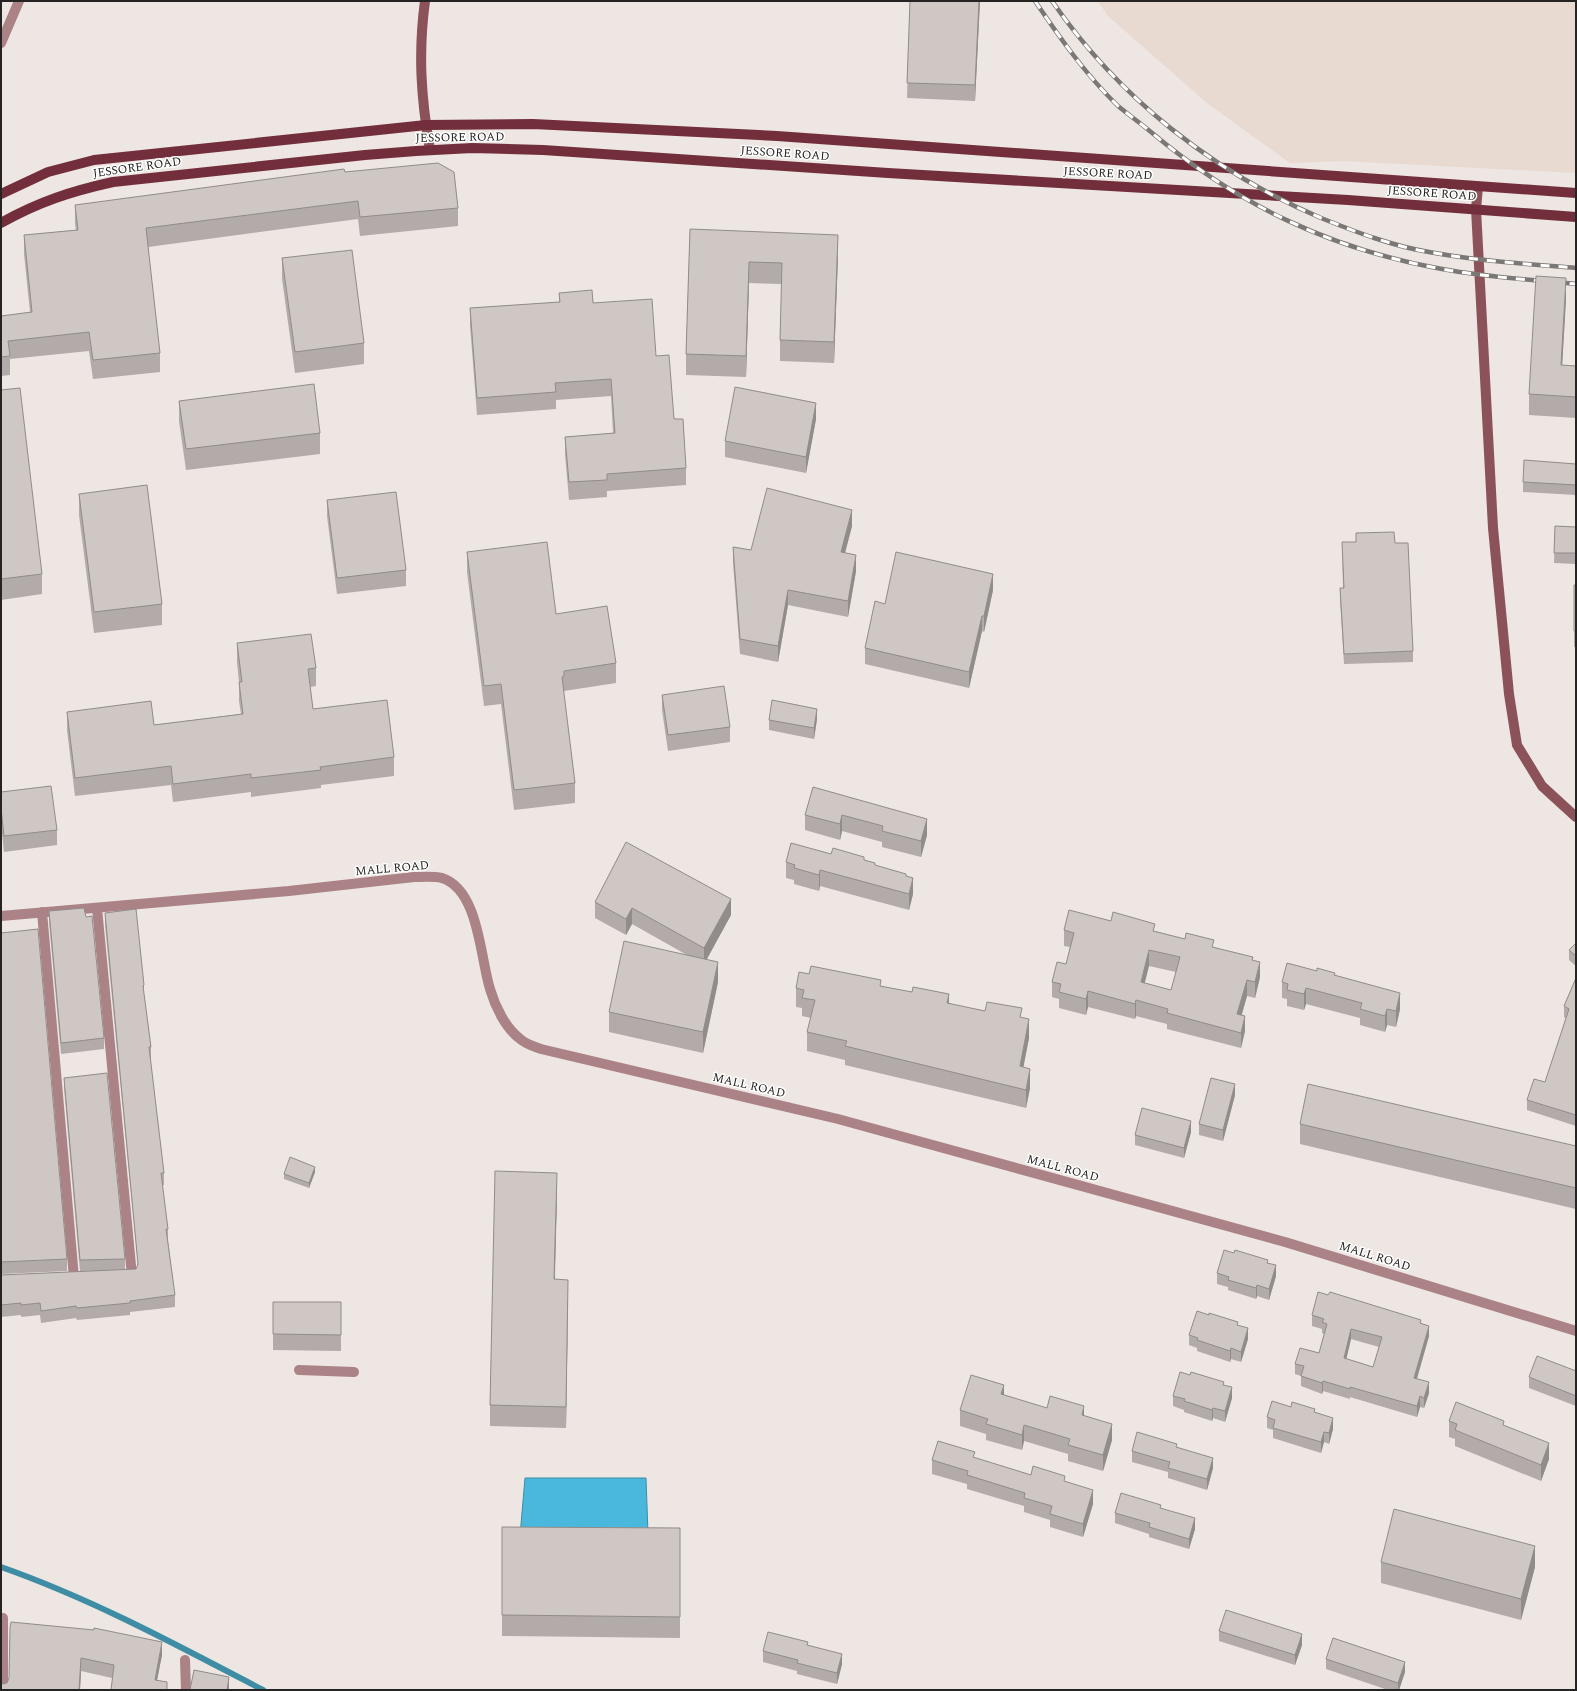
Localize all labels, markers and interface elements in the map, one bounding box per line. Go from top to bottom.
street label: JESSORE ROAD [415,127,505,148]
street label: JESSORE ROAD [740,141,830,166]
street label: JESSORE ROAD [92,152,183,183]
street label: JESSORE ROAD [1063,162,1153,185]
street label: JESSORE ROAD [1387,181,1477,206]
street label: MALL ROAD [354,856,430,881]
street label: MALL ROAD [711,1068,787,1103]
street label: MALL ROAD [1025,1150,1101,1187]
street label: MALL ROAD [1337,1237,1413,1276]

